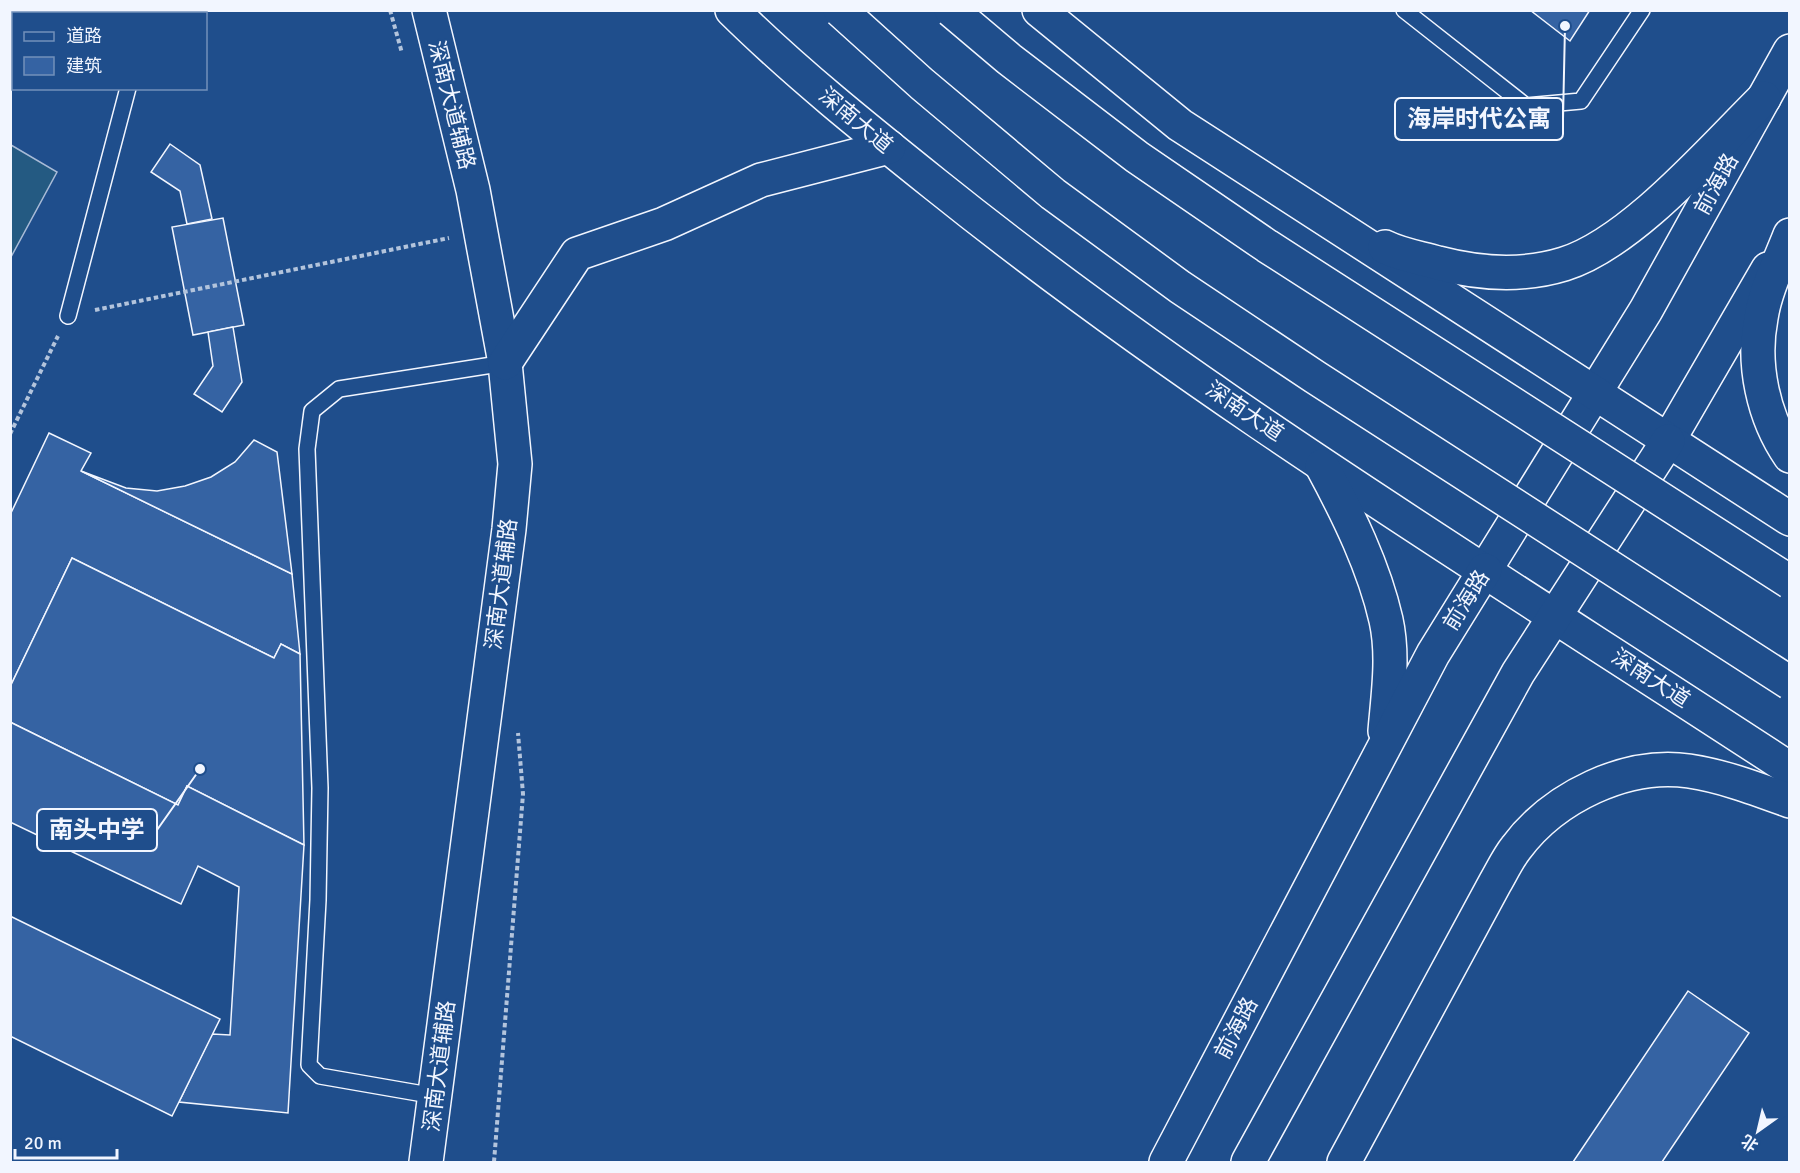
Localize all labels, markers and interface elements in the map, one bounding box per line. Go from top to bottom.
legend [12,12,207,90]
text: 道路 [66,25,102,47]
street label: 深南大道辅路 [423,38,481,172]
text: 建筑 [66,55,102,77]
street label: 深南大道 [814,81,898,159]
callout: 海岸时代公寓 [1395,98,1563,140]
text: 海岸时代公寓 [1407,104,1551,134]
street label: 前海路 [1688,149,1744,219]
street label: 深南大道 [1201,375,1289,447]
street label: 深南大道辅路 [480,517,522,651]
street label: 前海路 [1437,565,1495,635]
street label: 深南大道 [1607,643,1695,713]
callout: 南头中学 [37,809,157,851]
text: 南头中学 [49,815,145,845]
street label: 前海路 [1209,993,1263,1063]
street label: 深南大道辅路 [418,999,460,1133]
north arrow [1728,1101,1788,1161]
scale bar [15,1122,117,1160]
text: 北 [1738,1130,1762,1155]
text: 20 m [24,1132,62,1154]

